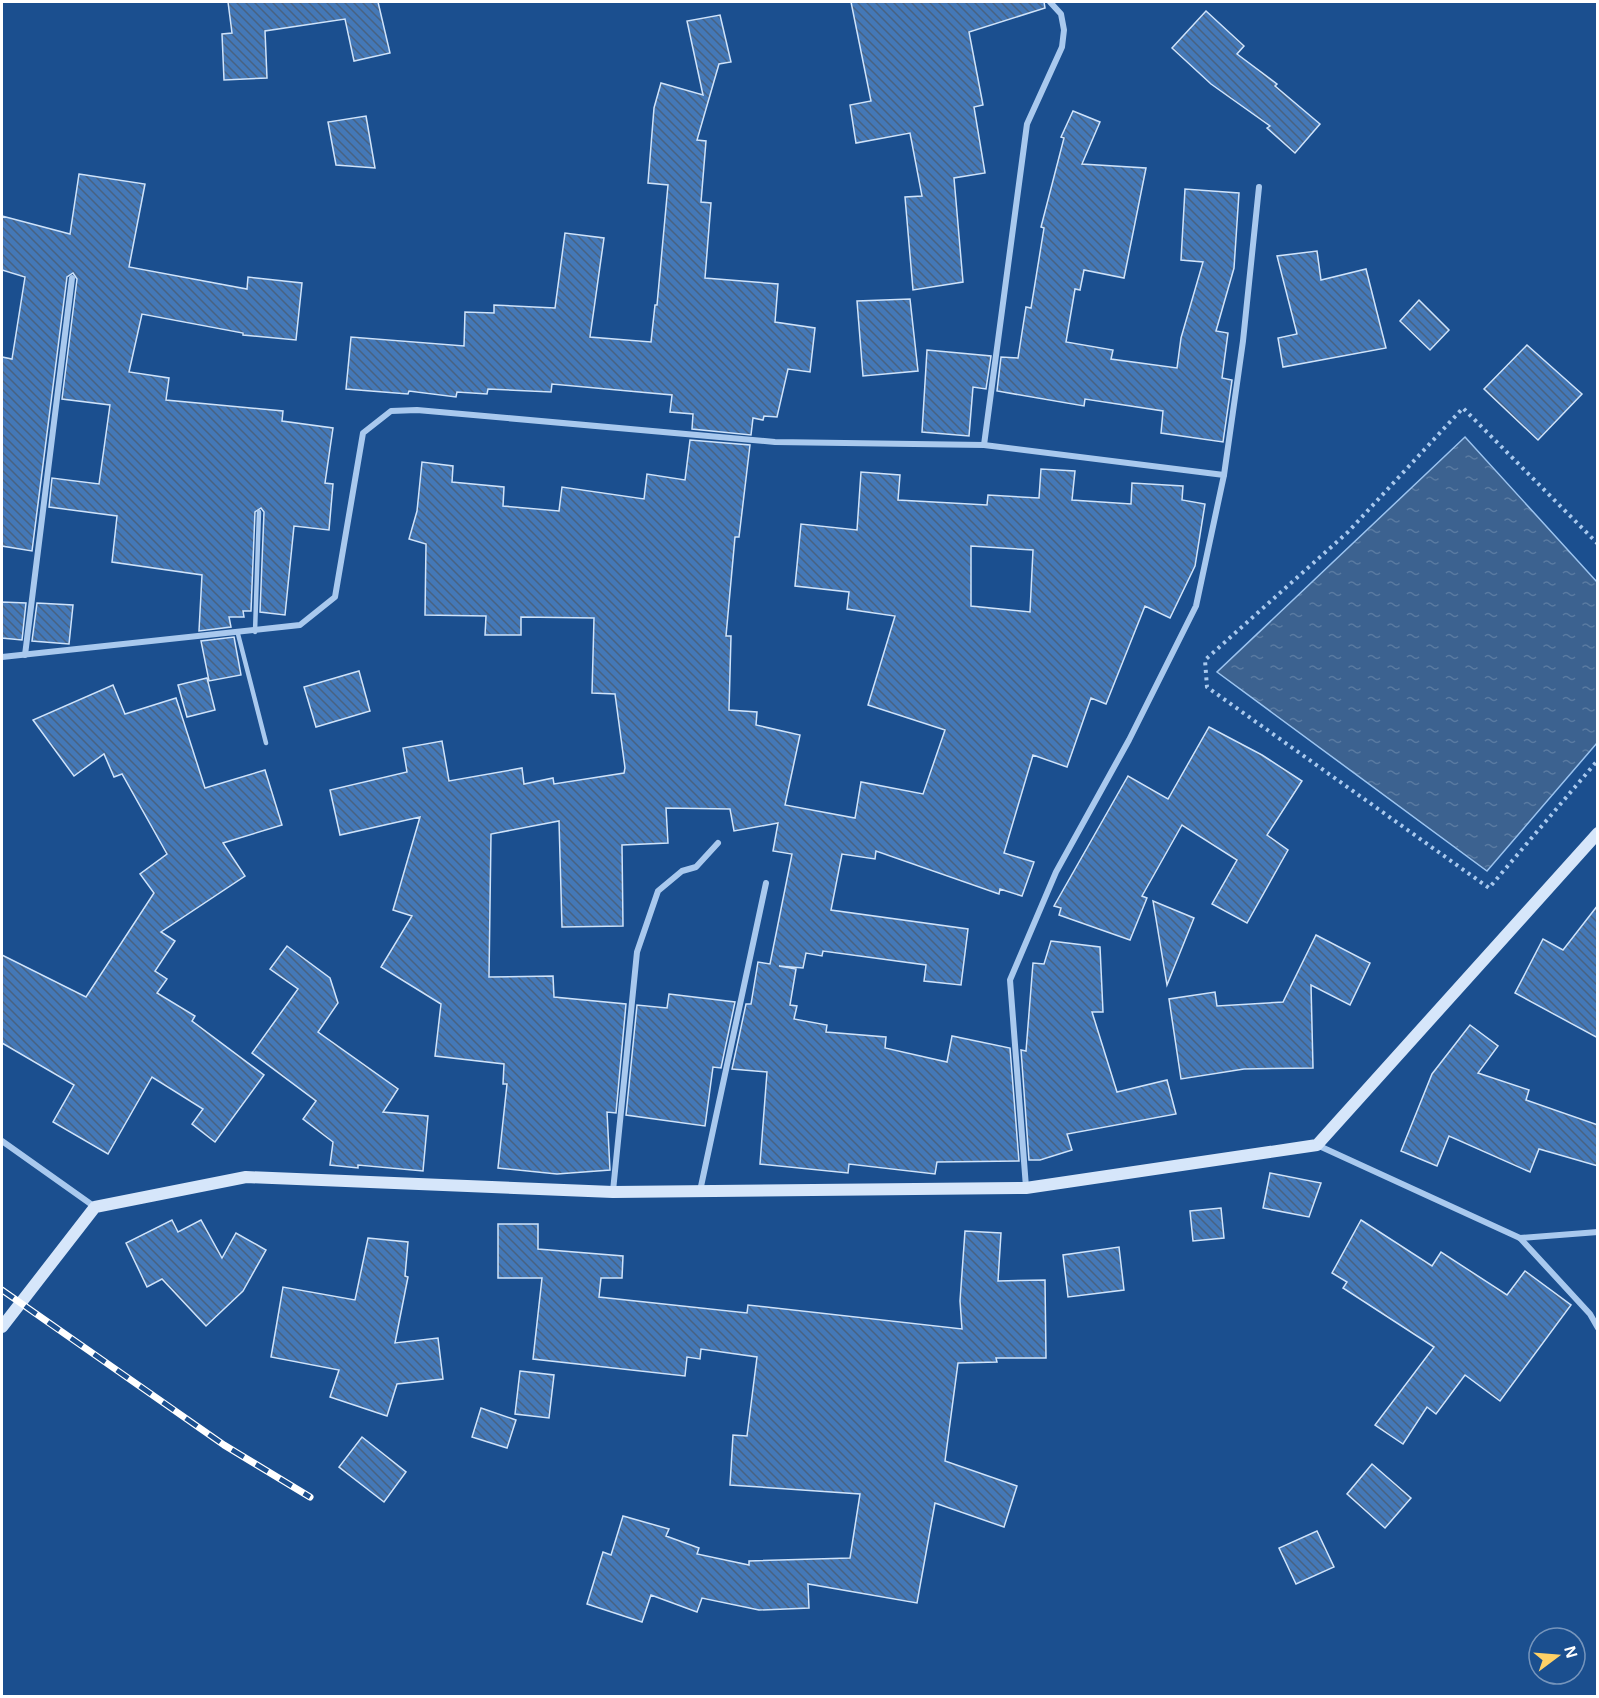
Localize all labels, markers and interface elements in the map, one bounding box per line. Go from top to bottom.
north arrow [1527,1626,1587,1686]
text: N [1561,1644,1581,1660]

